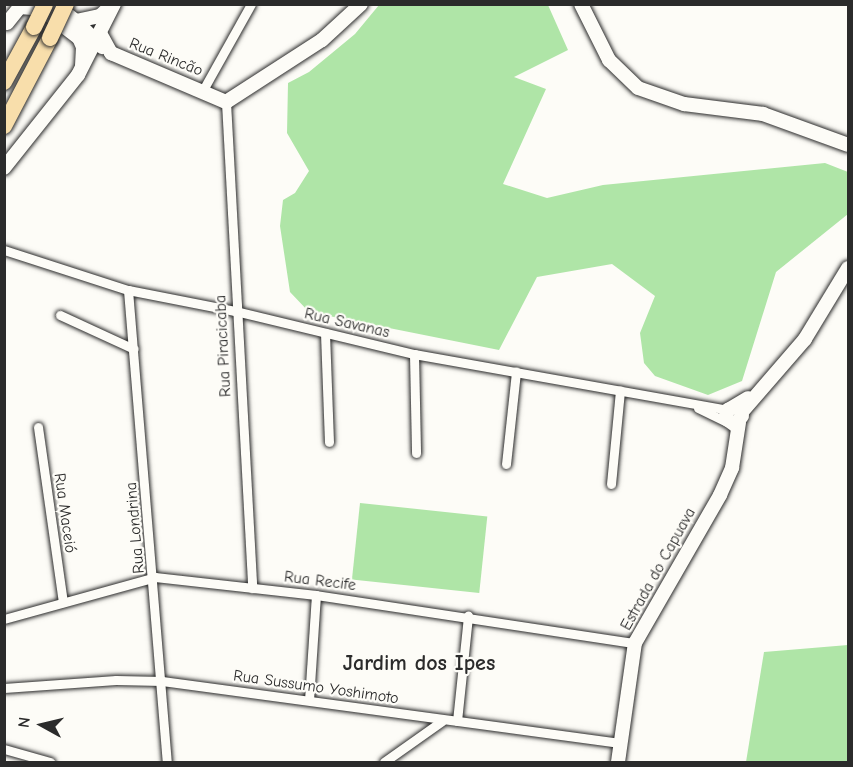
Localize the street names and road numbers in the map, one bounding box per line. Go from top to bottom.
street label: Rua Rincão [126,34,206,80]
street label: Rua Piracicaba [211,294,235,398]
street label: Rua Savanas [303,304,391,342]
street label: Rua Maceió [50,472,80,554]
street label: Rua Londrina [121,481,149,575]
street label: Estrada do Capuava [616,504,700,634]
street label: Rua Recife [283,567,357,595]
street label: Rua Sussumo Yoshimoto [232,666,400,708]

